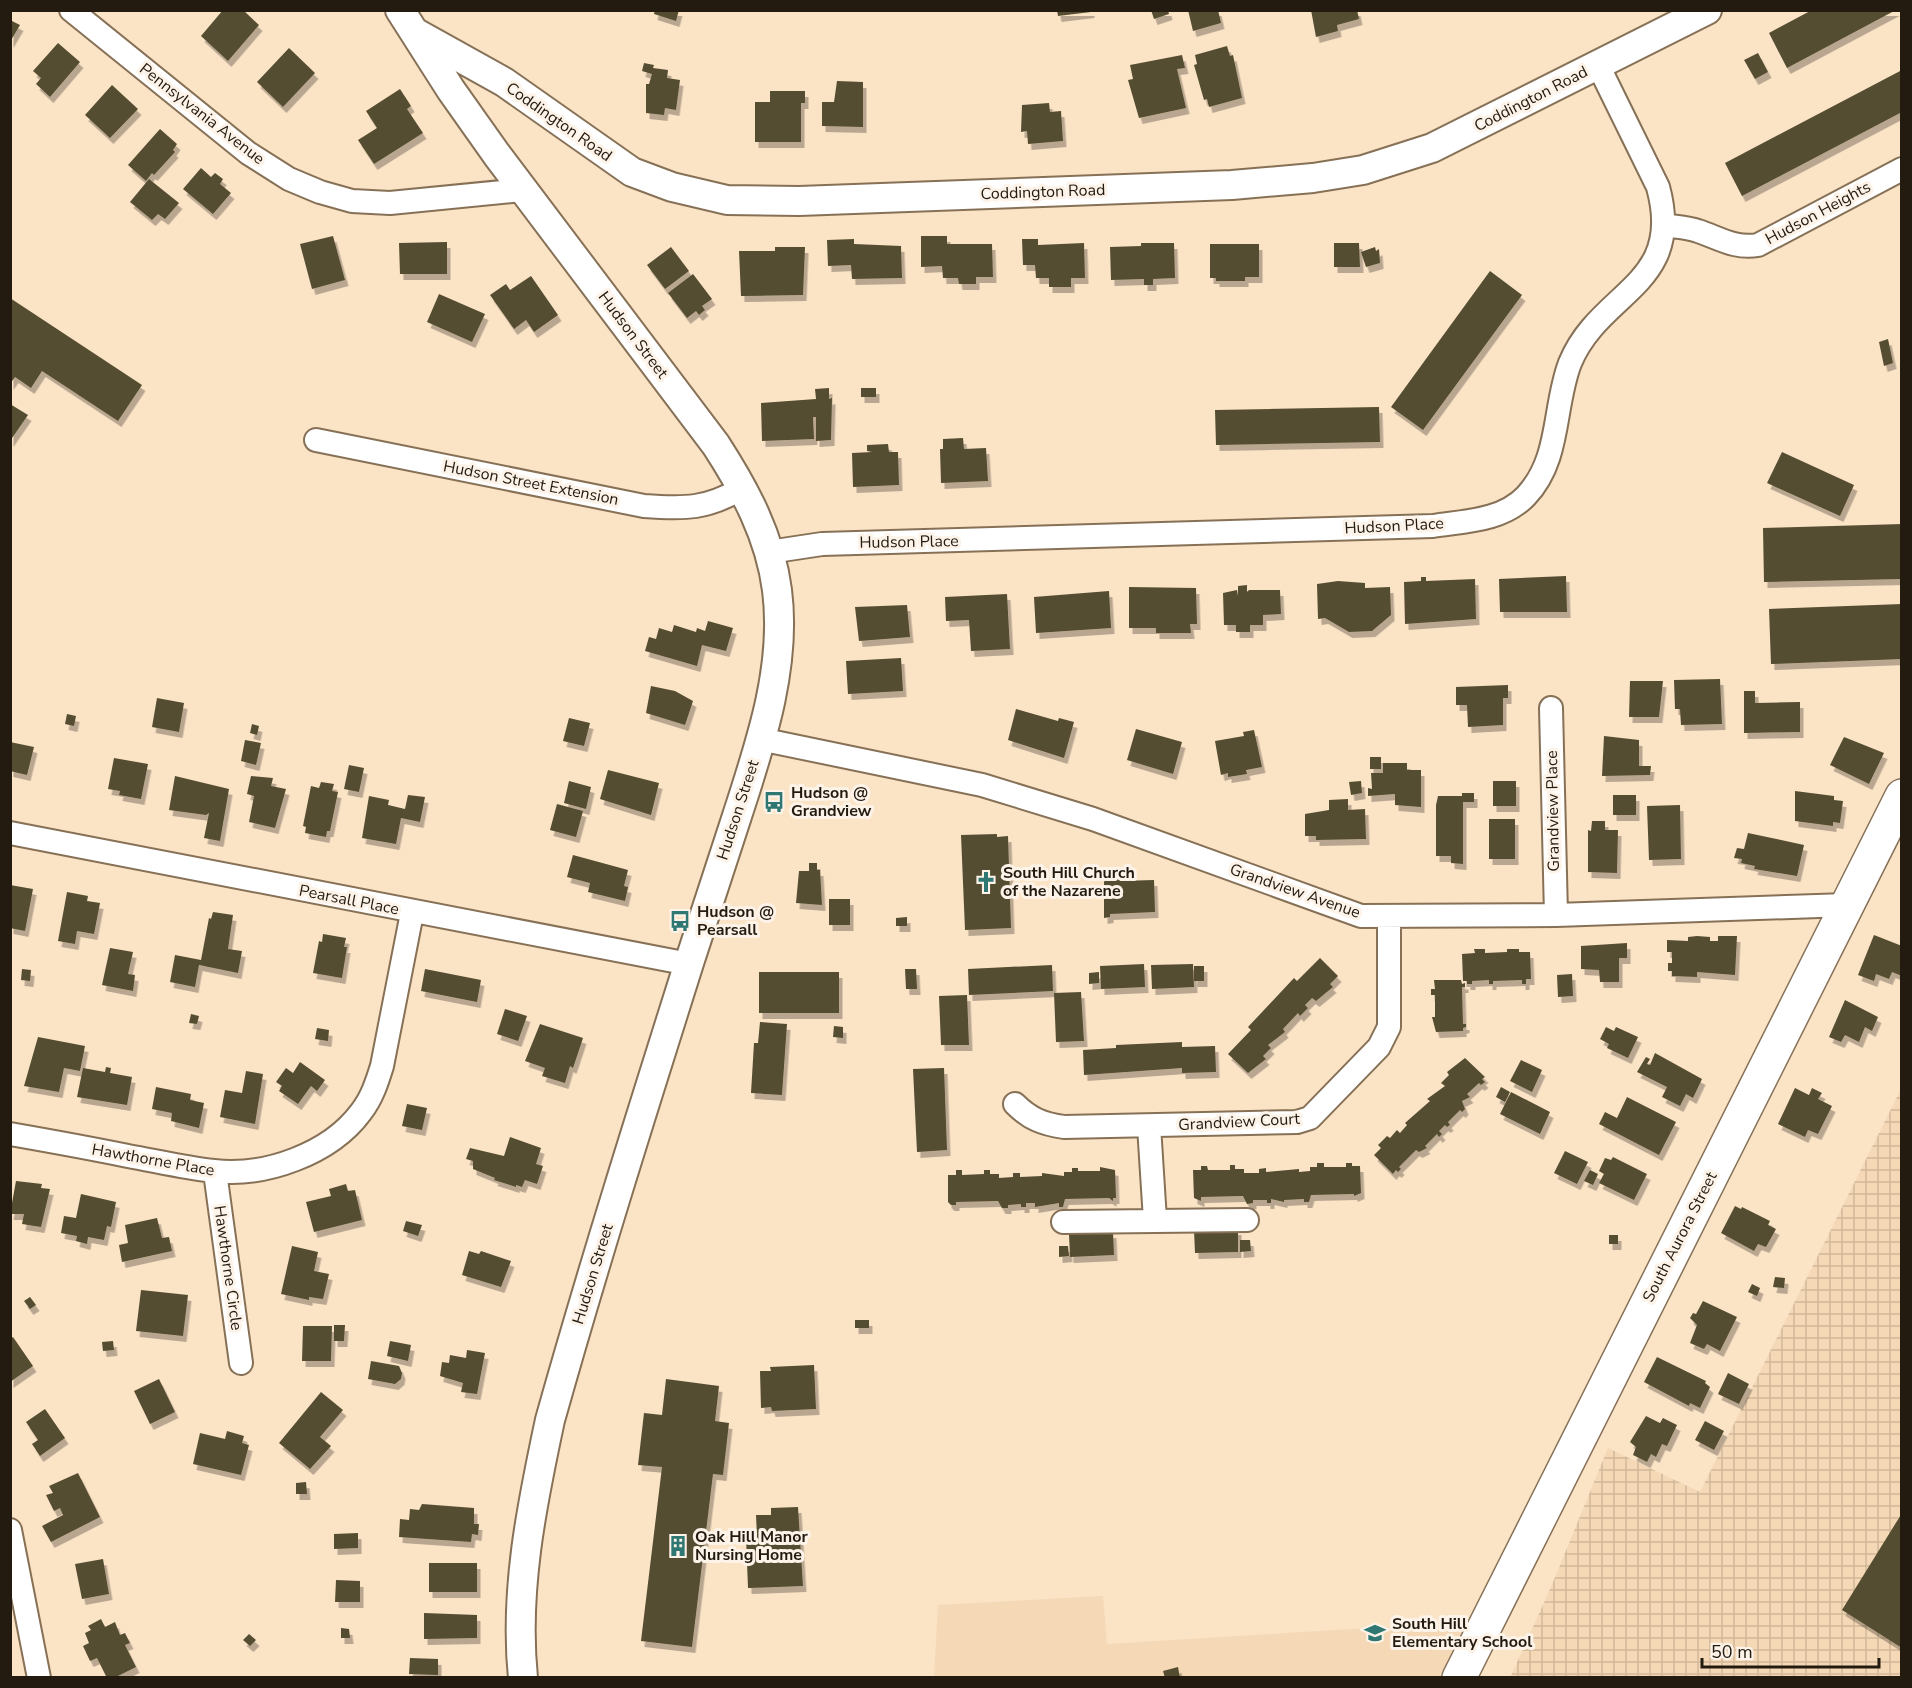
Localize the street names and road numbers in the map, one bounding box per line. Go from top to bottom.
street label: Pennsylvania Avenue [135,58,269,170]
street label: Coddington Road [1470,61,1592,137]
street label: Coddington Road [502,77,616,167]
street label: Hudson Heights [1761,176,1875,250]
street label: Coddington Road [980,179,1106,205]
street label: Hudson Street [593,287,673,383]
street label: Hudson Street Extension [441,455,621,511]
street label: Hudson Place [1344,512,1444,540]
street label: Hudson Place [859,530,959,554]
street label: Grandview Place [1541,750,1565,872]
street label: Hudson Street [711,757,765,863]
street label: Grandview Avenue [1227,858,1363,924]
street label: Pearsall Place [297,880,401,920]
street label: Grandview Court [1178,1108,1301,1136]
street label: Hawthorne Place [90,1138,216,1182]
street label: South Aurora Street [1638,1168,1723,1306]
street label: Hawthorne Circle [208,1204,248,1332]
street label: Hudson Street [567,1221,619,1327]

